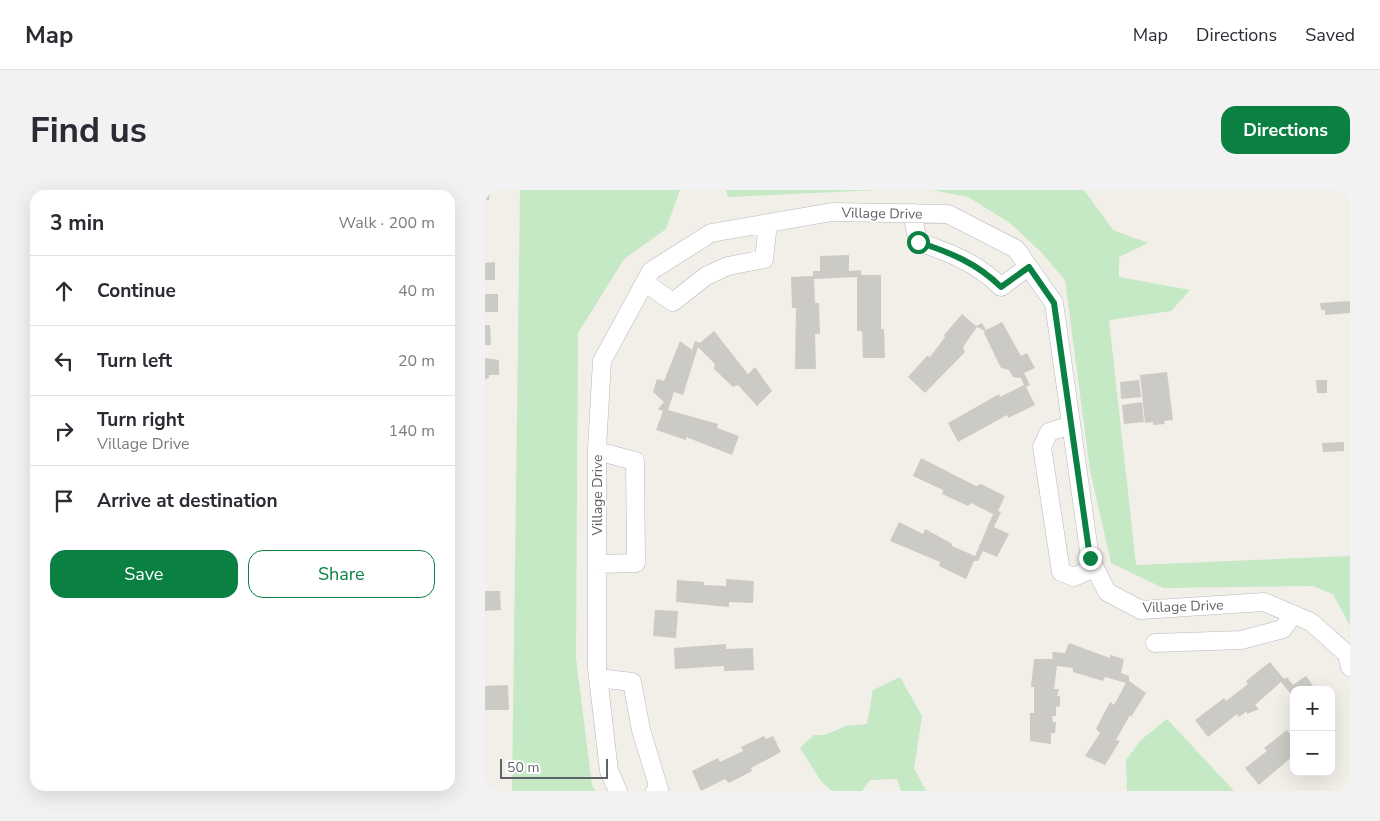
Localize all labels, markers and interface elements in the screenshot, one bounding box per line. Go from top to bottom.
text: Map [25,19,73,51]
text: Map [1133,23,1168,47]
text: Directions [1196,23,1277,47]
text: Saved [1305,23,1355,47]
button: Directions [1221,106,1350,154]
text: Find us [30,107,147,154]
street label: Village Drive [840,203,923,224]
text: 3 min [50,209,104,237]
text: Walk · 200 m [339,212,435,234]
route start [907,231,930,254]
icon: ahead [50,277,78,305]
text: Continue [97,278,176,304]
text: 40 m [398,280,435,302]
icon: left [50,347,78,375]
text: Turn left [97,348,172,374]
text: 20 m [398,350,435,372]
text: Turn right [97,407,184,433]
icon: right [50,417,78,445]
text: 140 m [388,420,435,442]
text: Village Drive [97,433,190,455]
street label: Village Drive [588,454,607,537]
icon: arrive [50,487,78,515]
text: Arrive at destination [97,488,278,514]
route end [1079,547,1102,570]
button: Save [50,550,238,598]
button: Share [248,550,435,598]
street label: Village Drive [1141,596,1224,617]
map controls [1290,686,1335,776]
button: + [1290,686,1335,731]
button: − [1290,731,1335,776]
scale bar [500,756,607,779]
text: 50 m [507,758,539,777]

